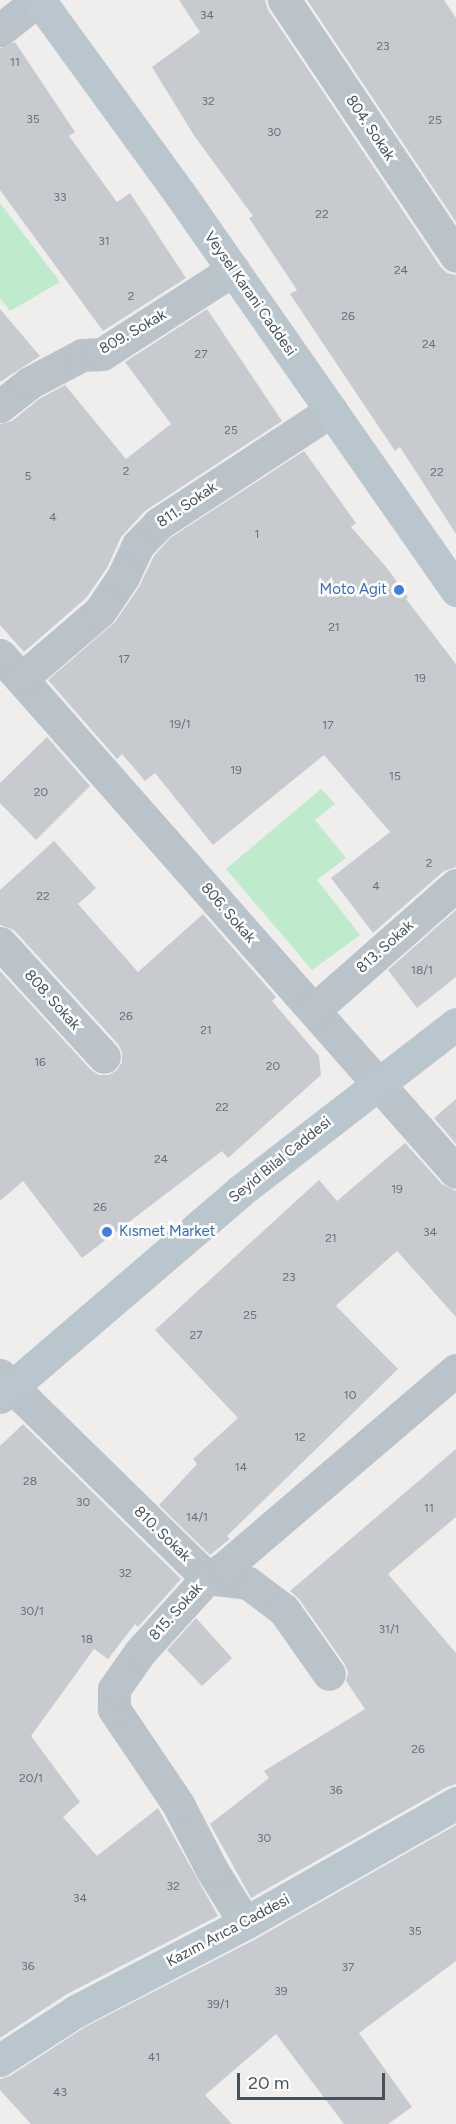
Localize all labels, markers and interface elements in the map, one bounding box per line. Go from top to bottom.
house number: 34 [200,9,214,23]
house number: 23 [376,40,390,54]
house number: 11 [10,56,20,70]
street label: 804. Sokak [342,92,398,164]
house number: 32 [201,95,215,109]
house number: 35 [26,113,40,127]
house number: 25 [428,114,442,128]
house number: 30 [267,126,281,140]
house number: 33 [53,191,67,205]
house number: 22 [315,208,329,222]
street label: Veysel Karani Caddesi [200,228,300,360]
house number: 31 [98,235,110,249]
house number: 24 [394,264,408,278]
house number: 2 [128,290,134,304]
street label: 809. Sokak [96,306,170,358]
house number: 26 [341,310,355,324]
house number: 24 [422,338,436,352]
house number: 27 [194,348,208,362]
house number: 25 [224,424,238,438]
house number: 2 [123,465,129,479]
house number: 22 [430,466,444,480]
house number: 5 [25,470,31,484]
street label: 811. Sokak [154,478,220,532]
house number: 4 [49,511,57,525]
house number: 1 [255,528,259,542]
place label: Moto Agit [320,581,387,599]
marker: Moto Agit [392,583,406,597]
house number: 21 [328,621,340,635]
house number: 17 [118,653,130,667]
house number: 19 [414,672,426,686]
house number: 19/1 [169,718,191,732]
house number: 17 [322,719,334,733]
house number: 19 [230,764,242,778]
house number: 15 [389,770,401,784]
house number: 20 [34,786,48,800]
house number: 2 [426,857,432,871]
street label: 806. Sokak [197,879,259,947]
house number: 4 [372,880,380,894]
house number: 22 [36,890,50,904]
street label: 813. Sokak [353,917,417,977]
house number: 18/1 [411,964,433,978]
street label: 808. Sokak [20,966,84,1034]
house number: 26 [119,1010,133,1024]
house number: 21 [200,1024,212,1038]
house number: 16 [34,1056,46,1070]
house number: 20 [266,1060,280,1074]
house number: 22 [215,1101,229,1115]
street label: Seyid Bilal Caddesi [225,1113,335,1207]
house number: 24 [154,1153,168,1167]
house number: 19 [391,1183,403,1197]
house number: 26 [93,1201,107,1215]
place label: Kısmet Market [119,1223,215,1241]
marker: Kısmet Market [100,1225,114,1239]
house number: 34 [423,1226,437,1240]
house number: 21 [325,1232,337,1246]
house number: 23 [282,1271,296,1285]
house number: 25 [243,1309,257,1323]
house number: 27 [189,1329,203,1343]
house number: 10 [344,1389,356,1403]
house number: 12 [294,1431,306,1445]
house number: 14 [235,1461,247,1475]
house number: 28 [23,1475,37,1489]
house number: 30 [76,1496,90,1510]
house number: 11 [424,1502,434,1516]
street label: 810. Sokak [130,1503,194,1565]
house number: 14/1 [186,1511,208,1525]
house number: 32 [118,1567,132,1581]
street label: 815. Sokak [146,1580,206,1644]
house number: 30/1 [20,1605,44,1619]
house number: 31/1 [378,1623,400,1637]
house number: 18 [81,1633,93,1647]
house number: 26 [411,1743,425,1757]
house number: 20/1 [19,1772,43,1786]
house number: 36 [329,1784,343,1798]
house number: 30 [257,1832,271,1846]
house number: 32 [166,1880,180,1894]
street label: Kazım Arıca Caddesi [163,1891,293,1971]
house number: 34 [73,1892,87,1906]
house number: 35 [408,1925,422,1939]
house number: 36 [21,1960,35,1974]
house number: 37 [342,1961,354,1975]
house number: 39 [274,1985,288,1999]
house number: 39/1 [207,1998,229,2012]
house number: 41 [148,2051,160,2065]
scale bar [240,2061,388,2099]
text: 20 m [248,2072,289,2094]
house number: 43 [53,2086,67,2100]

